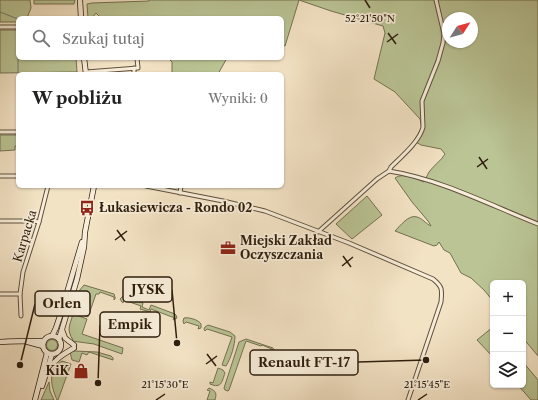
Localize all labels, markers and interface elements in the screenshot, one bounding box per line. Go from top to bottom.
text: 52°21'50"N [345,12,395,25]
north arrow [442,12,478,48]
search box [16,16,284,60]
icon: search [30,27,52,49]
text: Szukaj tutaj [62,29,144,48]
text: W pobliżu [32,88,122,108]
text: Wyniki: 0 [208,90,268,106]
bus stop icon: Łukasiewicza - Rondo 02 [78,199,96,217]
place label: Łukasiewicza - Rondo 02 [99,200,252,215]
street label: Karpacka [9,207,40,264]
place label: Miejski Zakład Oczyszczania [240,233,332,262]
office icon: Miejski Zakład Oczyszczania [219,239,237,257]
callout: JYSK [123,277,172,302]
map controls [490,280,526,388]
button: + [490,280,526,316]
text: JYSK [129,281,165,297]
callout: Orlen [35,291,90,316]
text: Orlen [43,295,81,311]
callout: Empik [100,312,160,337]
text: Empik [108,316,153,332]
button: − [490,316,526,352]
callout: Renault FT-17 [250,350,358,375]
button: layers [490,352,526,388]
text: Renault FT-17 [258,354,350,370]
shop icon: KiK [72,362,90,380]
place label: KiK [46,363,69,378]
text: 21°15'30"E [141,378,189,391]
text: 21°15'45"E [404,378,450,391]

